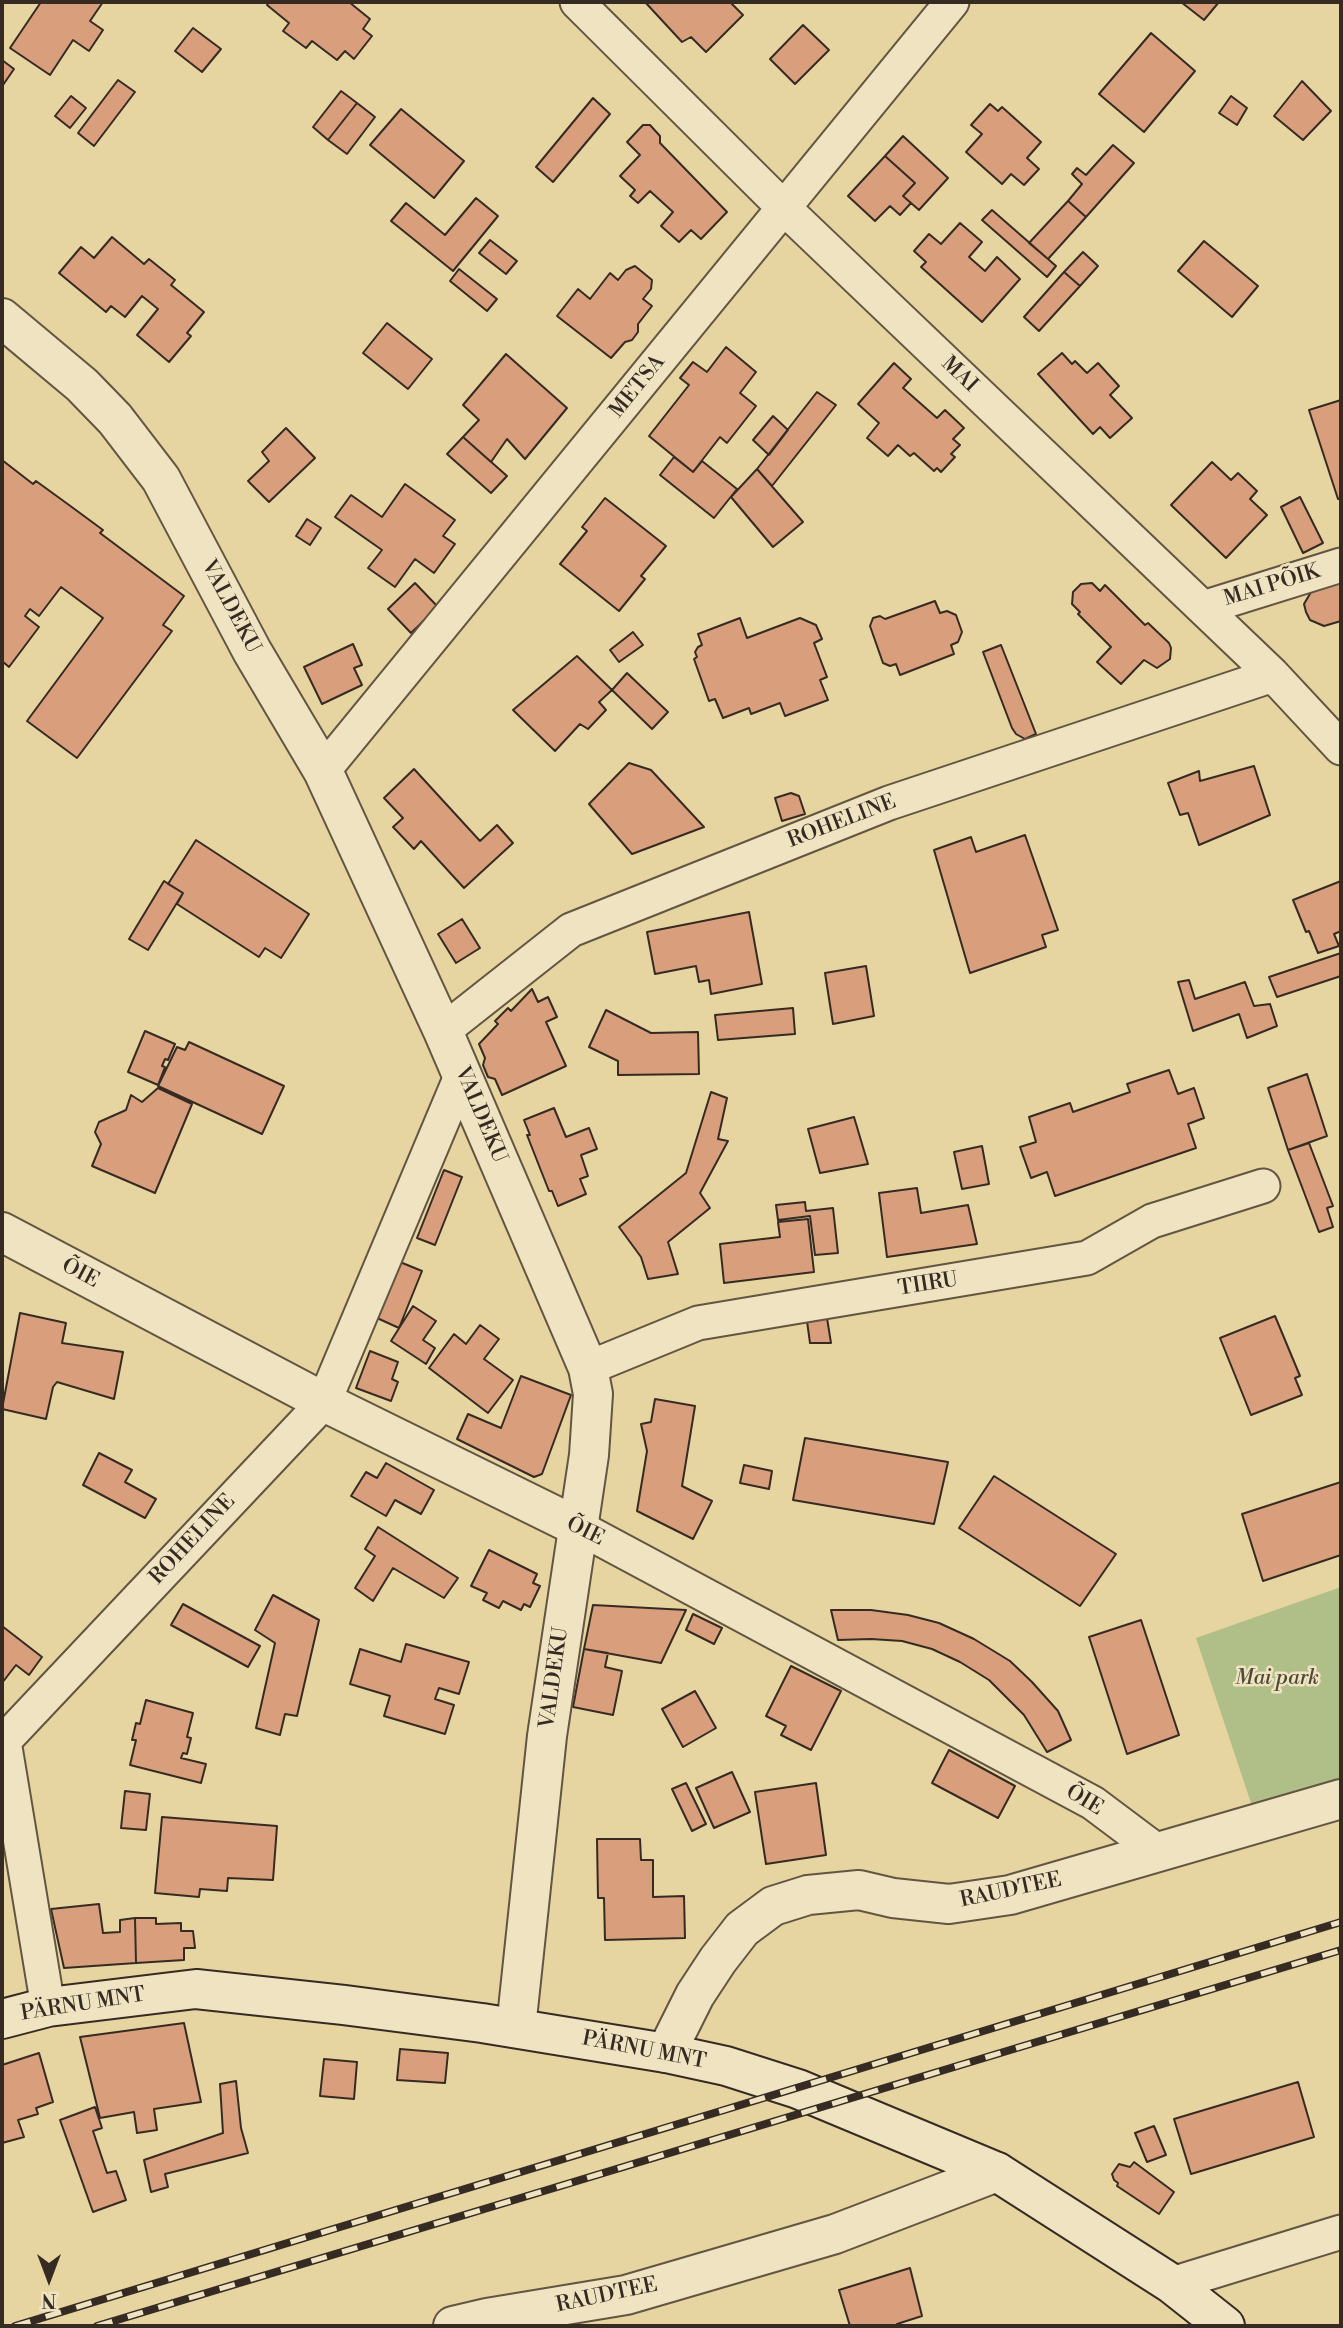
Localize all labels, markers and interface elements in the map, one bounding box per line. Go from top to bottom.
street label: METSA [605,350,671,424]
street label: MAI [936,352,982,398]
street label: VALDEKU [195,556,265,658]
street label: MAI PÕIK [1221,559,1323,613]
street label: ROHELINE [784,790,900,854]
street label: VALDEKU [448,1063,512,1167]
street label: ÕIE [57,1254,103,1294]
street label: TIIRU [896,1268,960,1302]
street label: ROHELINE [145,1490,241,1590]
street label: ÕIE [562,1512,608,1552]
street label: VALDEKU [535,1626,575,1730]
park label: Mai park [1235,1666,1319,1692]
street label: ÕIE [1061,1780,1107,1822]
street label: RAUDTEE [958,1868,1064,1914]
street label: PÄRNU MNT [19,1983,147,2027]
street label: PÄRNU MNT [580,2027,708,2075]
north arrow [14,2244,84,2314]
street label: RAUDTEE [554,2273,660,2319]
text: N [41,2288,57,2312]

